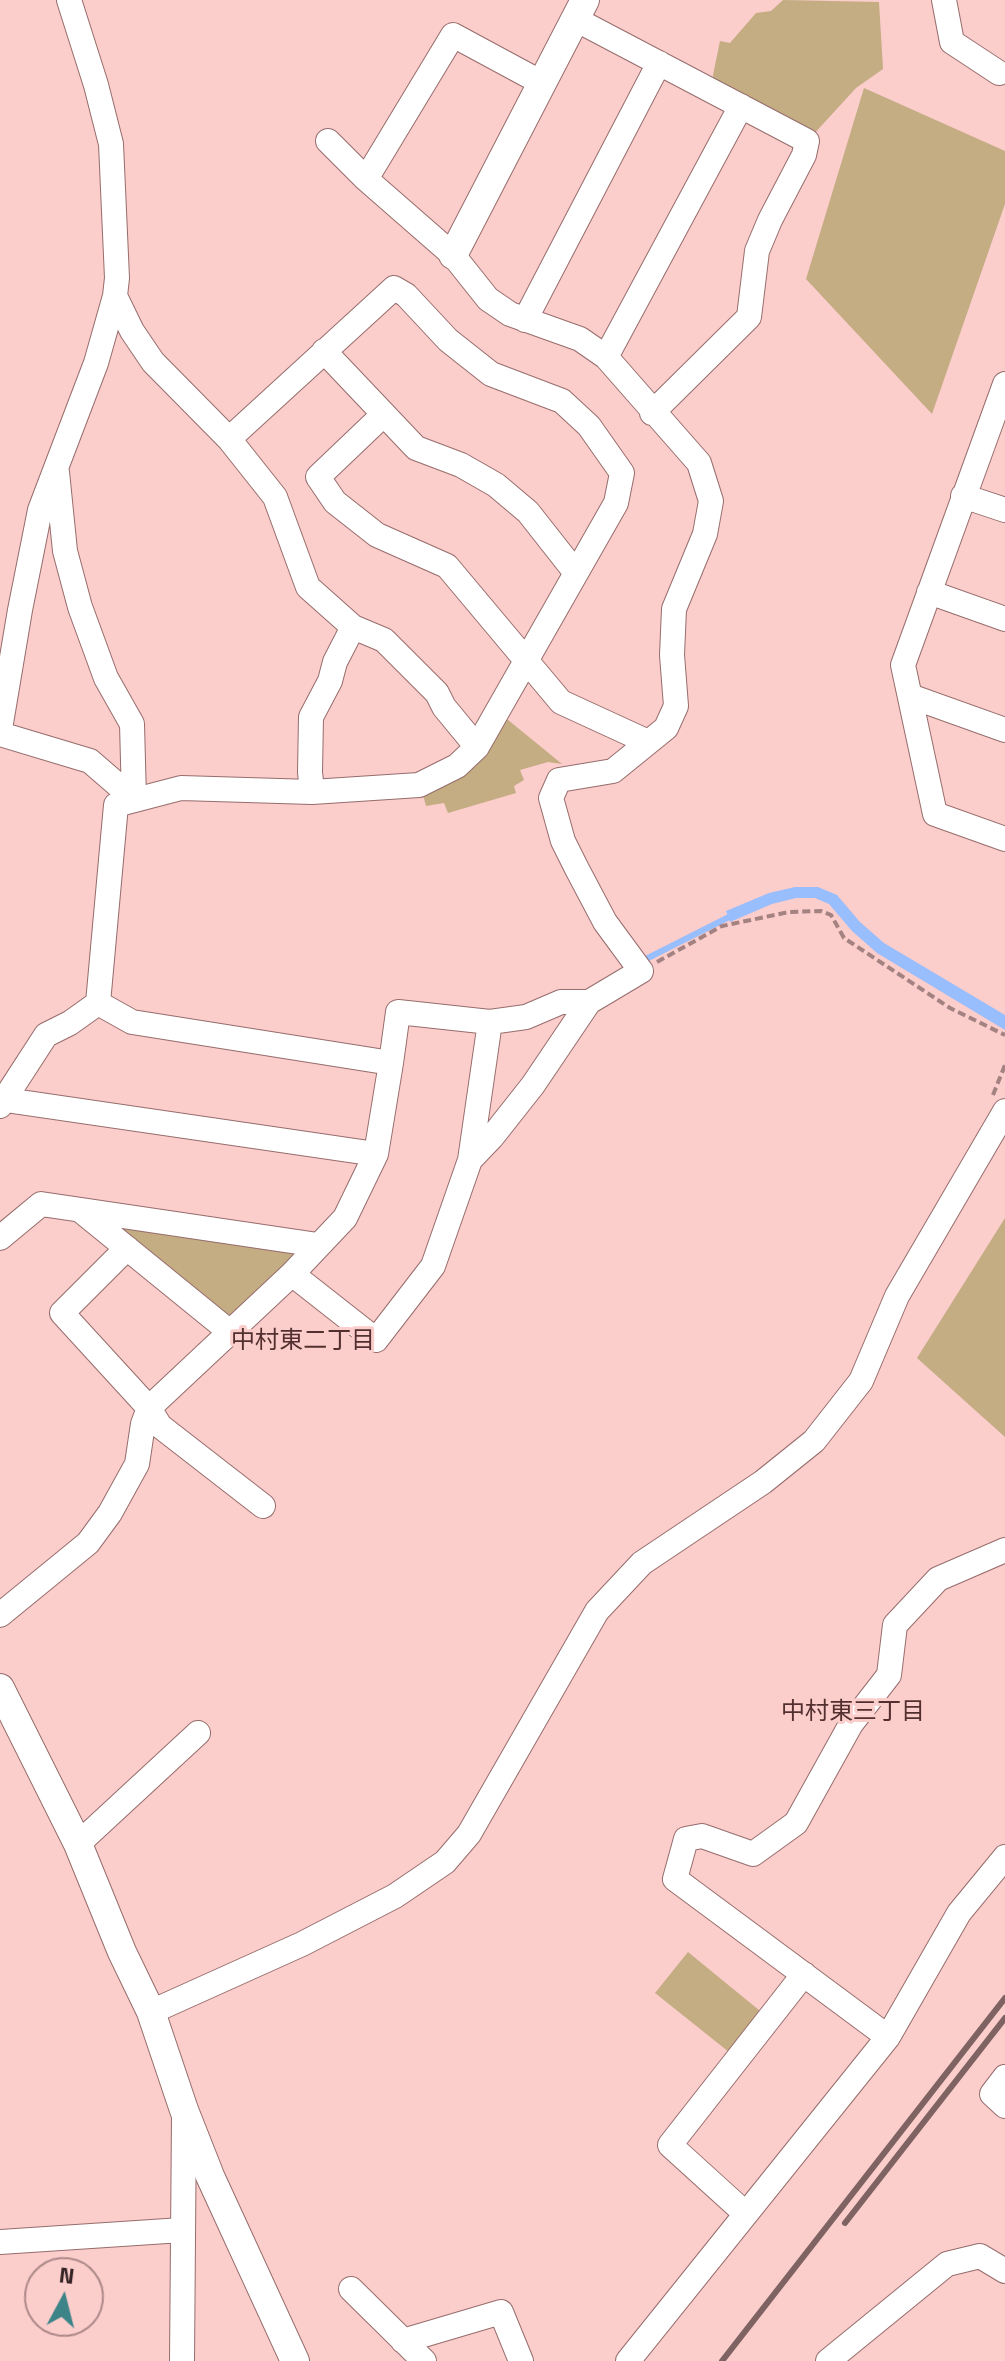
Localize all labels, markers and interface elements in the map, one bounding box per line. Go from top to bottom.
district label: 中村東二丁目 [231,1328,375,1356]
district label: 中村東三丁目 [781,1699,925,1727]
north arrow [24,2257,104,2337]
text: N [57,2257,76,2293]

